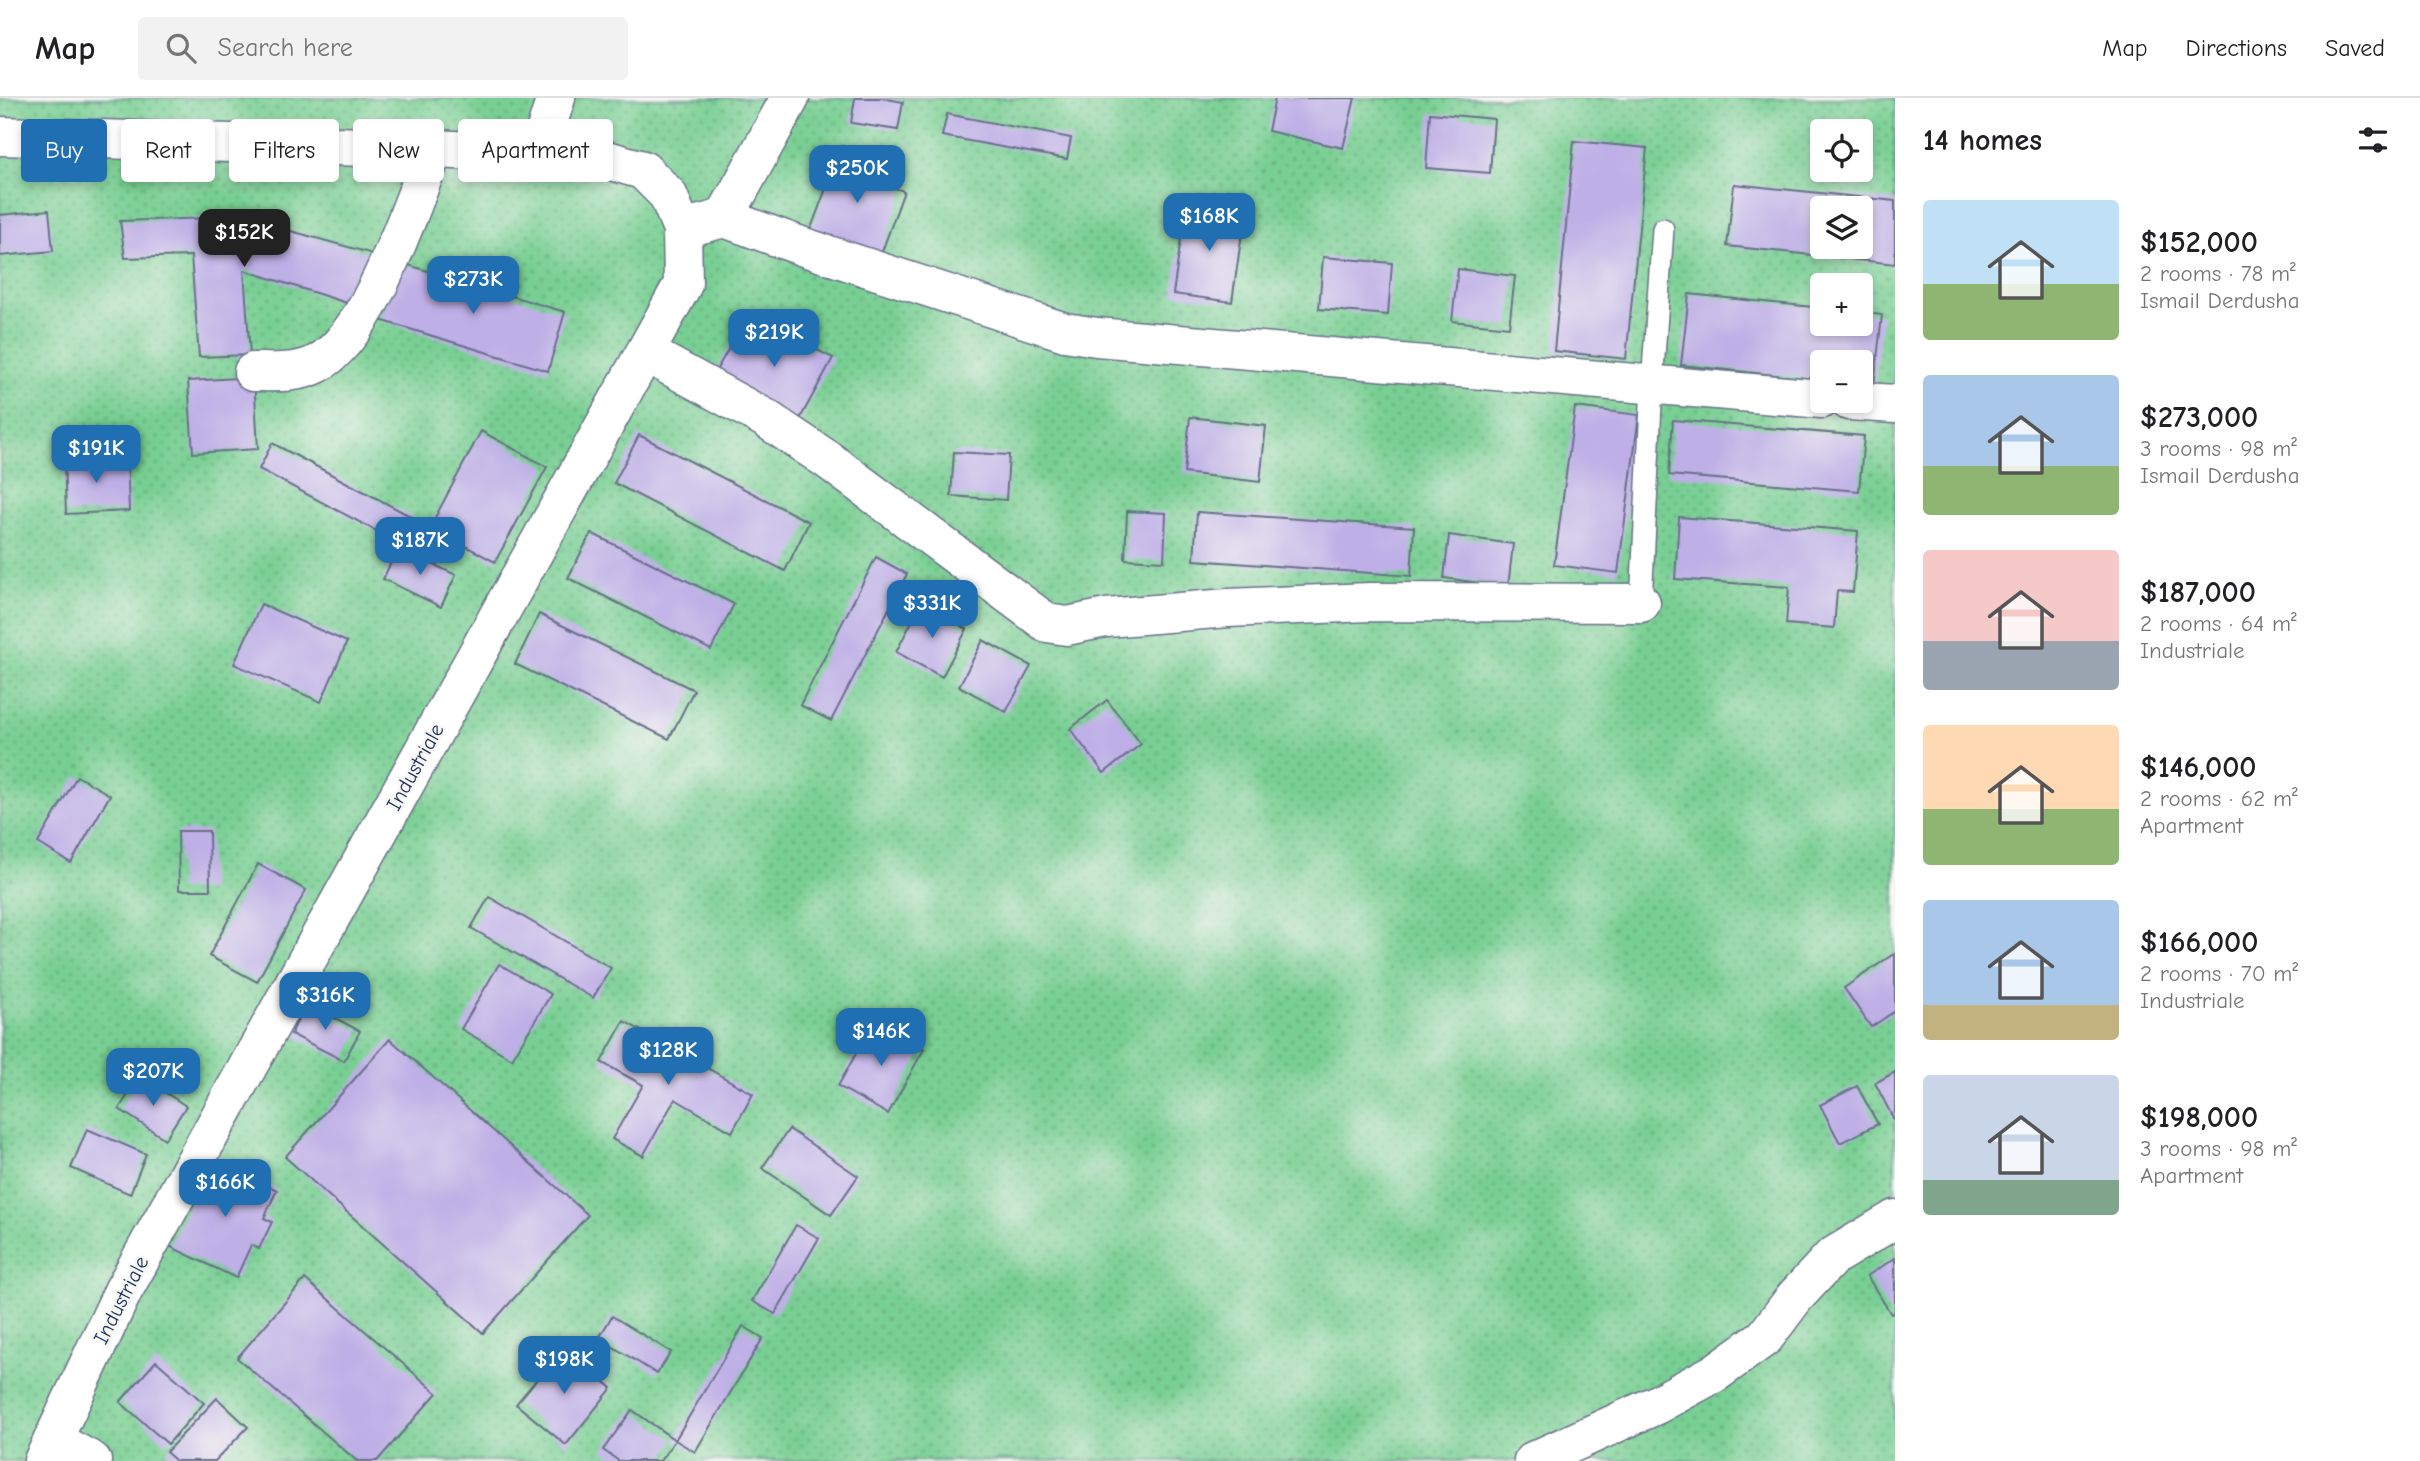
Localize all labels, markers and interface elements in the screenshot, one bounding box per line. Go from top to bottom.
search box [138,17,628,80]
text: Map [35,29,96,67]
icon: search [162,29,200,67]
text: Search here [218,33,353,63]
text: Map [2102,34,2148,62]
text: Directions [2186,34,2287,62]
text: Saved [2325,34,2385,62]
chip: Buy [21,119,107,182]
chip: Rent [121,119,215,182]
chip: Filters [229,119,339,182]
chip: New [353,119,444,182]
chip: Apartment [458,119,613,182]
map controls [1810,119,1873,413]
button: locate [1810,119,1873,182]
icon: filters [2354,121,2392,159]
text: 14 homes [1923,123,2042,158]
pin: $250K [808,146,906,205]
text: $250K [825,154,889,181]
pin: $168K [1160,194,1258,253]
button: layers [1810,196,1873,259]
text: $168K [1179,202,1239,229]
pin: $152K [195,209,293,269]
text: $152K [214,218,274,245]
text: $152,000 [2140,225,2258,260]
icon: home [1979,228,2063,312]
pin: $273K [424,256,522,316]
text: 2 rooms · 78 m² [2140,260,2296,287]
text: $273K [443,265,503,292]
button: + [1810,273,1873,336]
text: Ismail Derdusha [2140,287,2300,314]
pin: $219K [725,310,823,369]
text: $219K [744,318,804,345]
button: − [1810,350,1873,413]
text: $273,000 [2140,400,2258,435]
icon: home [1979,403,2063,487]
pin: $191K [47,426,145,485]
text: $191K [68,434,124,461]
text: 3 rooms · 98 m² [2140,435,2297,462]
text: Ismail Derdusha [2140,462,2300,489]
pin: $187K [371,518,469,577]
text: $187K [391,526,449,553]
text: $187,000 [2140,575,2256,610]
icon: home [1979,578,2063,662]
pin: $331K [883,580,981,640]
text: $331K [903,589,961,616]
text: 2 rooms · 64 m² [2140,610,2297,637]
text: Industriale [2140,637,2245,664]
street label: Industriale [381,719,449,815]
text: $146,000 [2140,750,2257,785]
icon: home [1979,753,2063,837]
text: 2 rooms · 62 m² [2140,785,2298,812]
text: Apartment [2140,812,2243,839]
text: $166,000 [2140,925,2258,960]
icon: home [1979,928,2063,1012]
text: 2 rooms · 70 m² [2140,960,2298,987]
pin: $316K [276,972,374,1032]
text: $316K [295,981,355,1008]
text: Industriale [2140,987,2245,1014]
pin: $146K [832,1009,930,1068]
text: $146K [852,1017,910,1044]
pin: $128K [619,1028,717,1087]
text: $128K [638,1036,698,1063]
pin: $207K [104,1048,202,1108]
text: $207K [122,1057,184,1084]
text: $198,000 [2140,1100,2258,1135]
icon: home [1979,1103,2063,1187]
text: 3 rooms · 98 m² [2140,1135,2297,1162]
pin: $166K [176,1160,274,1219]
text: Apartment [2140,1162,2243,1189]
text: $166K [195,1168,255,1195]
street label: Industriale [89,1252,153,1348]
pin: $198K [515,1336,613,1396]
text: $198K [534,1345,594,1372]

